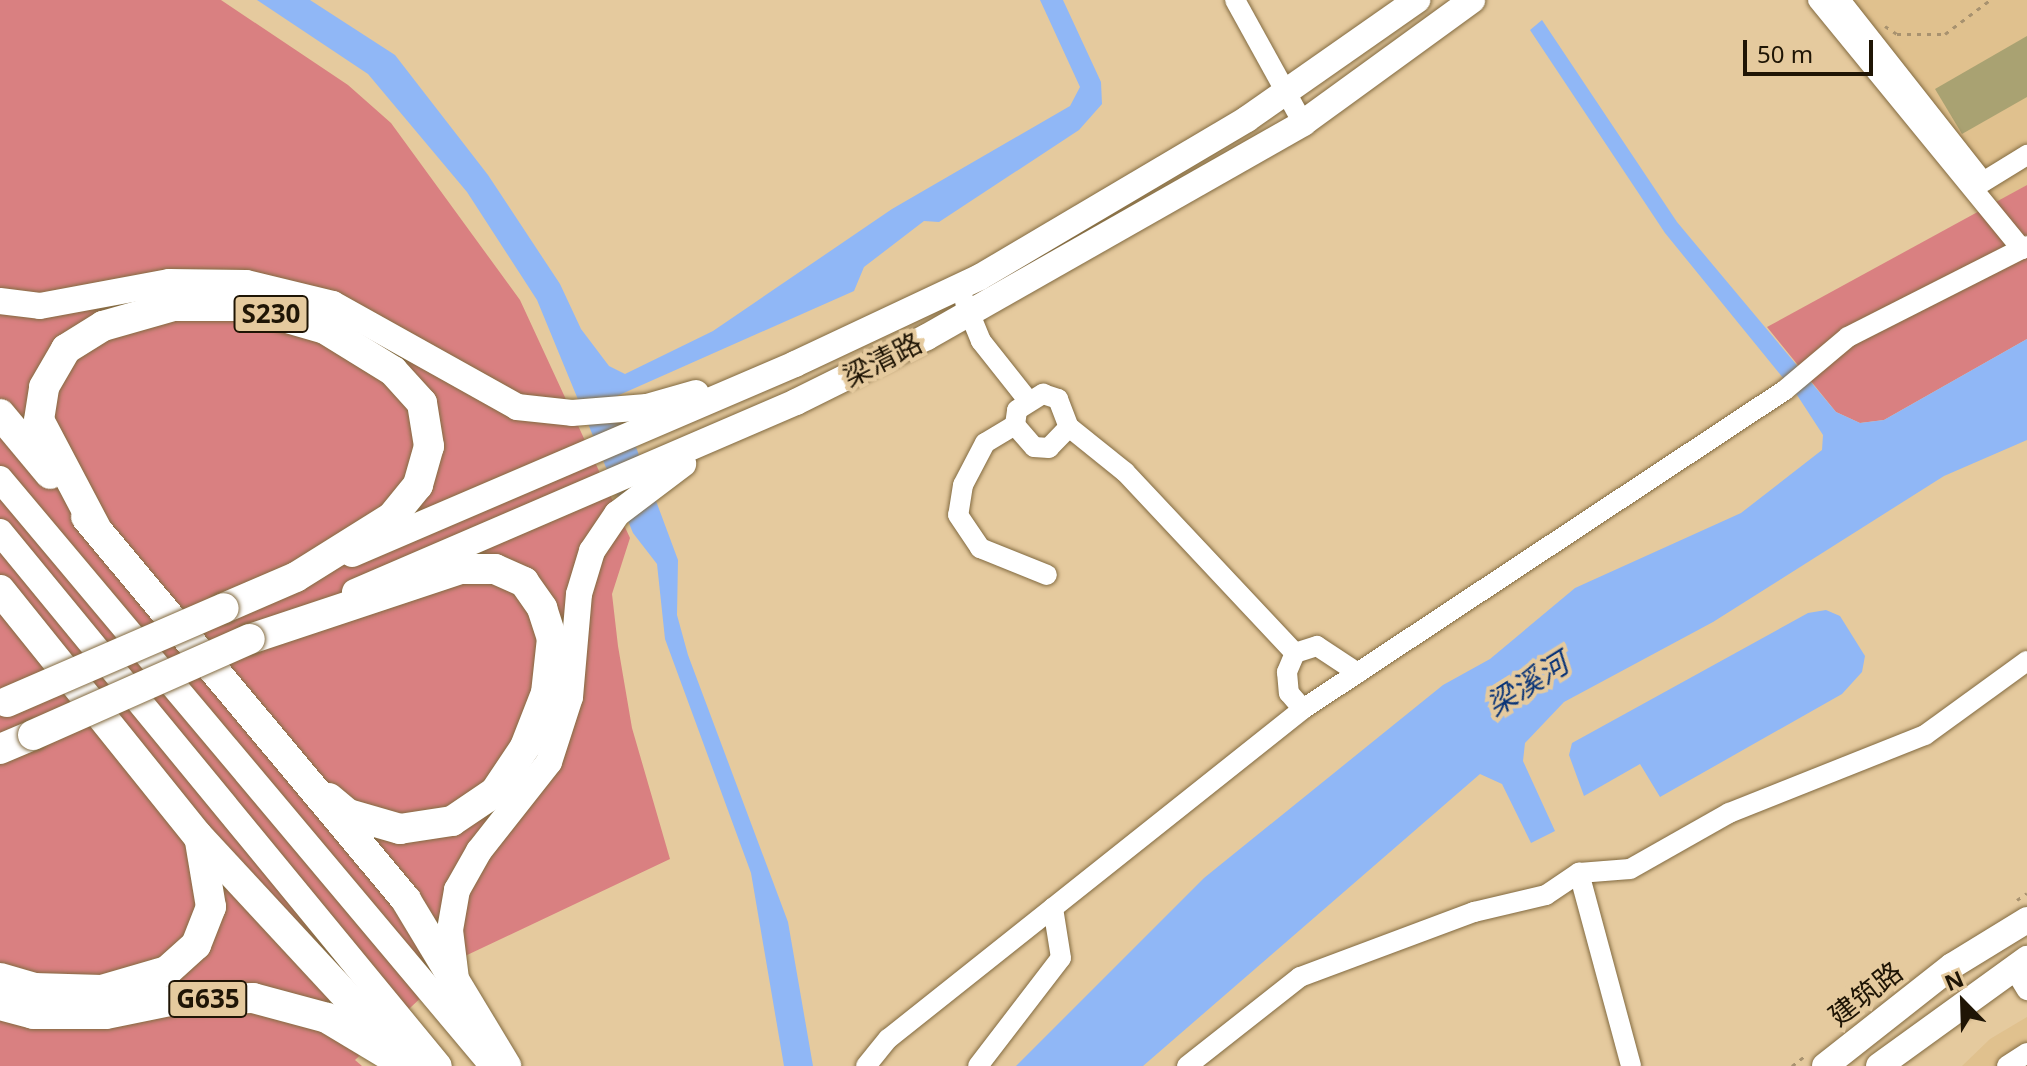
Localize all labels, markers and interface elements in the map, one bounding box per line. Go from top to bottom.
scale bar [1747,24,1877,74]
text: 50 m [1757,37,1813,70]
road number: S230 [233,292,309,336]
street label: 梁清路 [837,325,927,393]
water label: 梁溪河 [1479,645,1575,723]
street label: 建筑路 [1822,954,1908,1032]
north arrow [1923,962,2003,1042]
text: N [1940,963,1968,997]
road number: G635 [168,977,248,1021]

